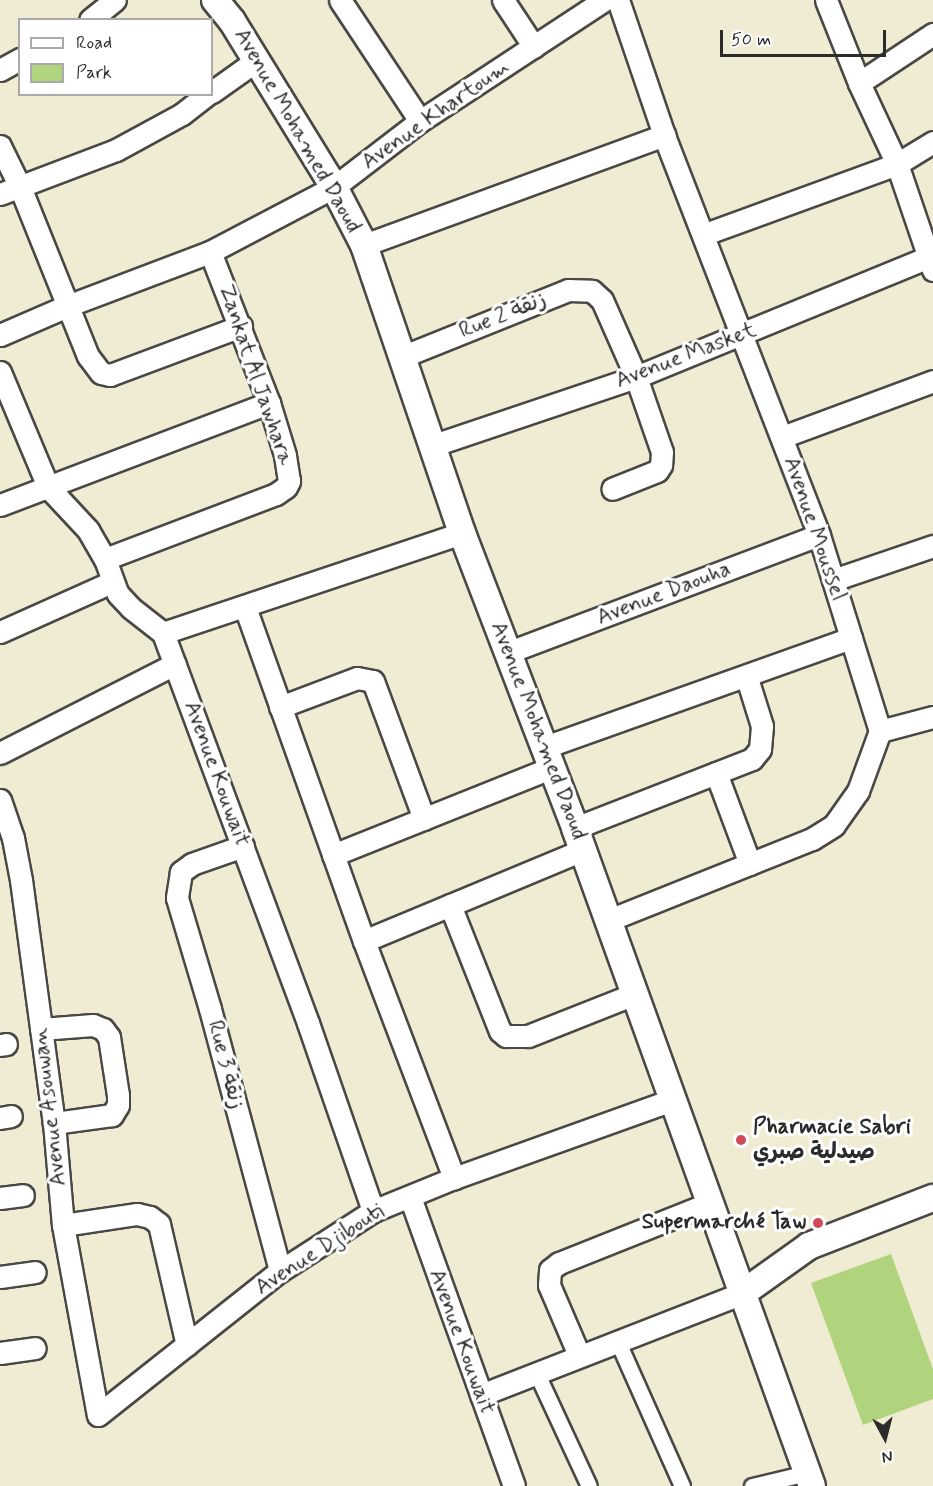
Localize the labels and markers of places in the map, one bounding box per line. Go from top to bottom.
place label: Pharmacie Sabri صيدلية صبري [753,1114,911,1166]
marker: Pharmacie Sabri صيدلية صبري [734,1133,748,1147]
place label: Supermarché Taw [642,1210,806,1236]
marker: Supermarché Taw [811,1216,825,1230]

